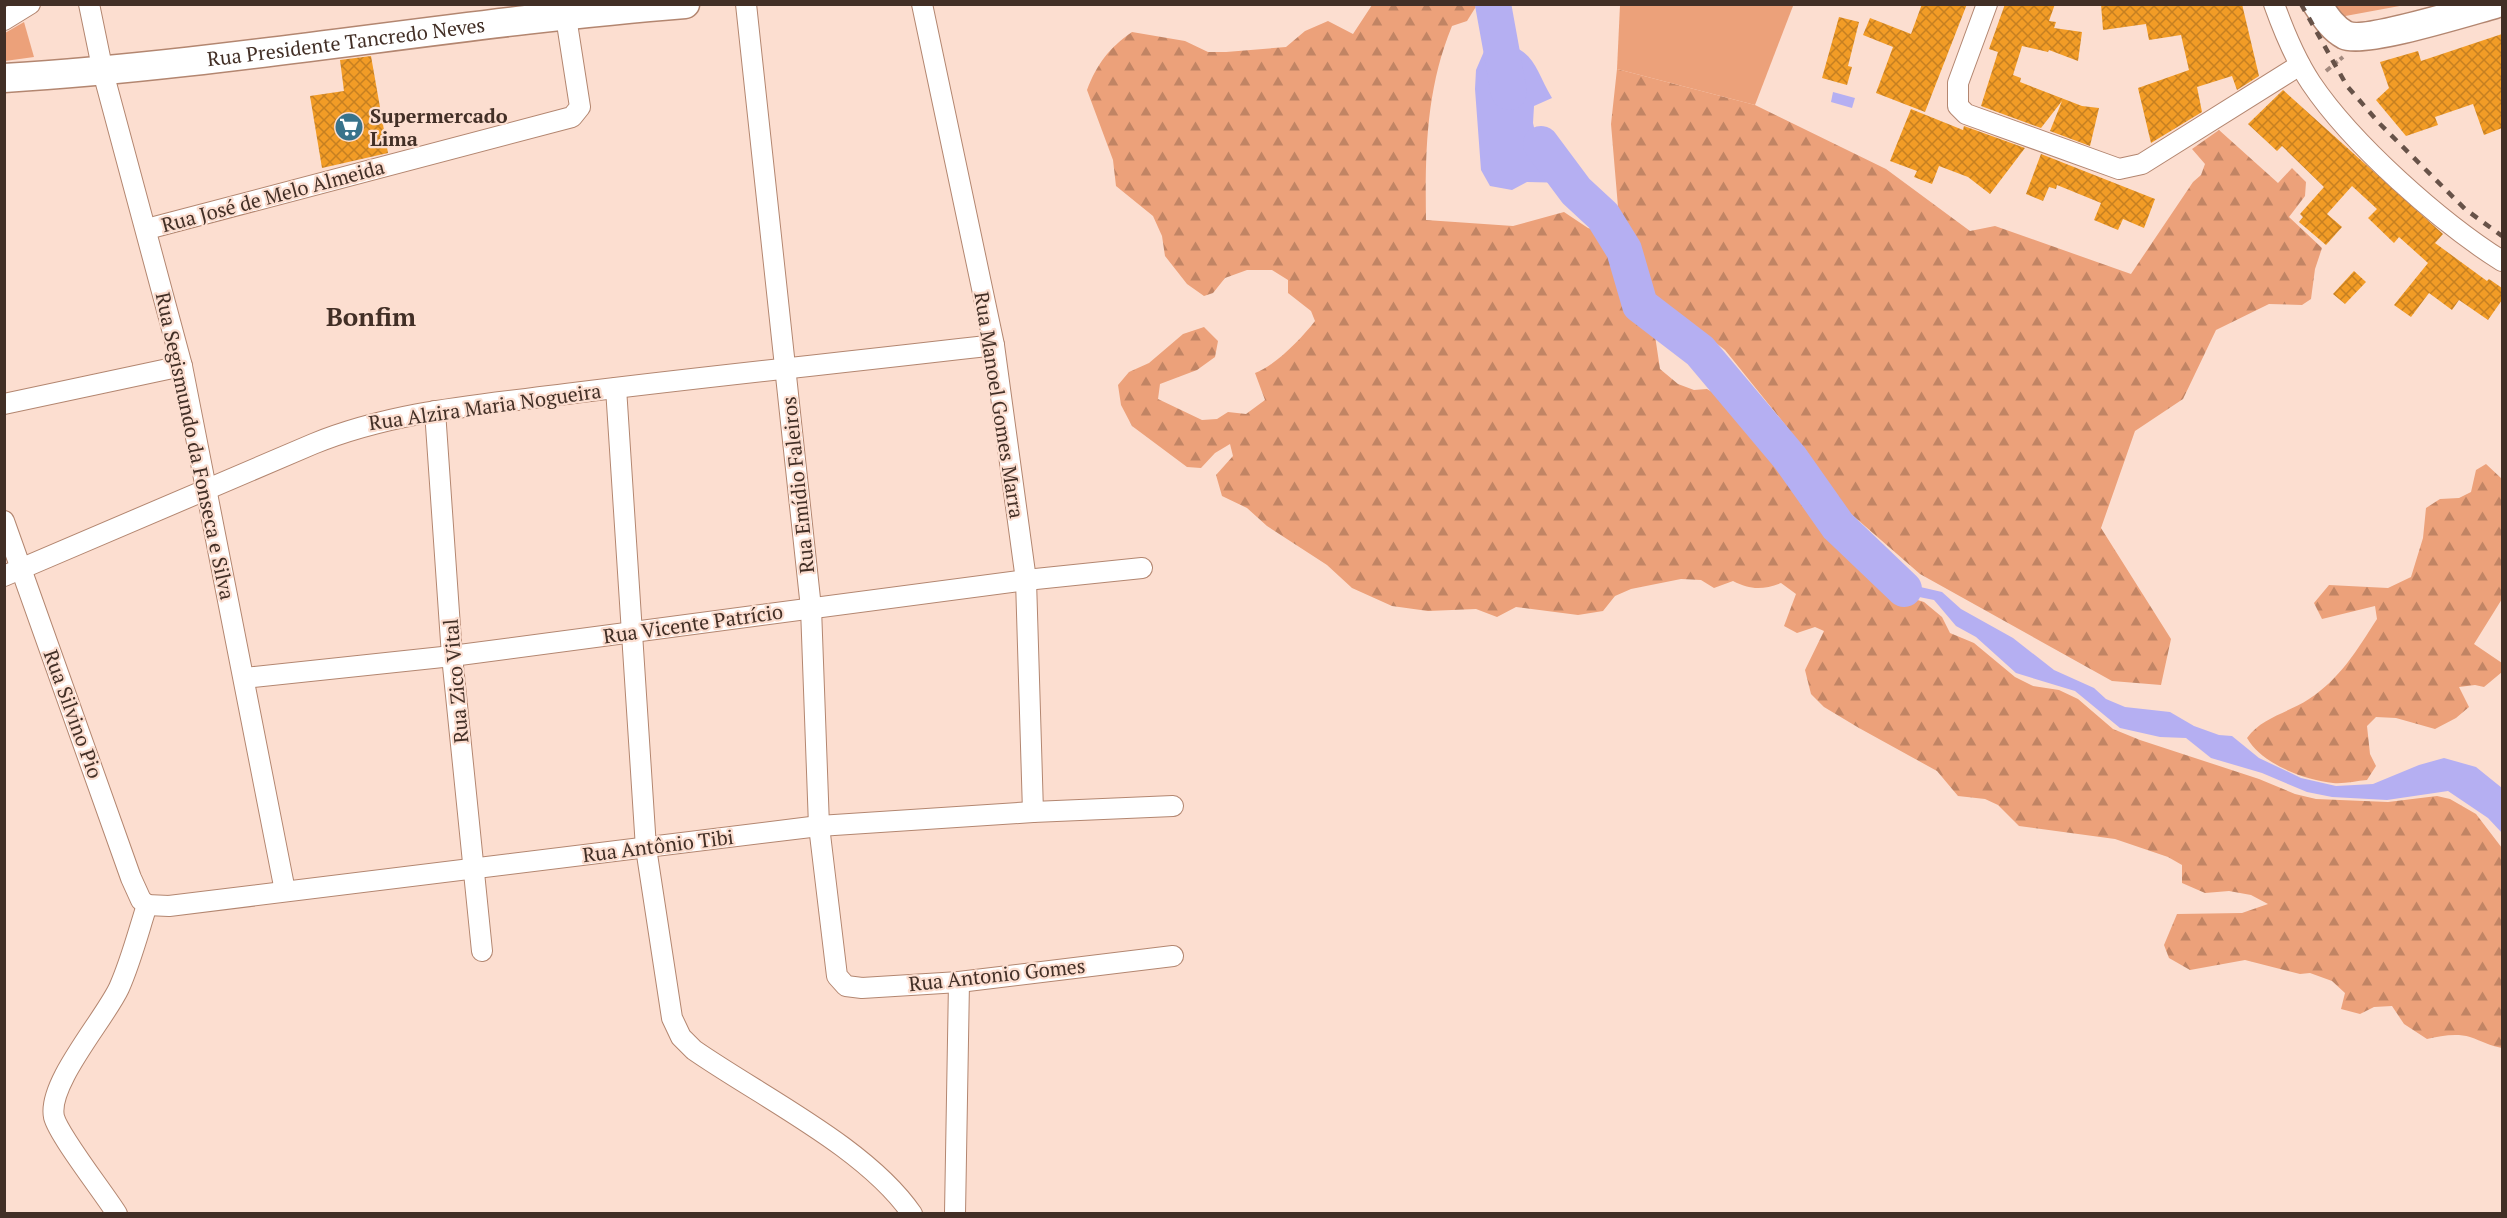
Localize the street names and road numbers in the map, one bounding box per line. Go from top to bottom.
street label: Rua Presidente Tancredo Neves [206,11,486,72]
street label: Rua José de Melo Almeida [158,153,387,238]
street label: Rua Segismundo da Fonseca e Silva [150,290,241,602]
street label: Rua Manoel Gomes Marra [968,290,1031,520]
street label: Rua Alzira Maria Nogueira [367,377,603,436]
street label: Rua Emídio Faleiros [775,395,820,575]
street label: Rua Vicente Patrício [601,598,784,649]
street label: Rua Zico Vital [437,618,474,744]
street label: Rua Silvino Pio [38,646,109,782]
street label: Rua Antônio Tibi [581,823,735,868]
street label: Rua Antonio Gomes [907,952,1087,997]

